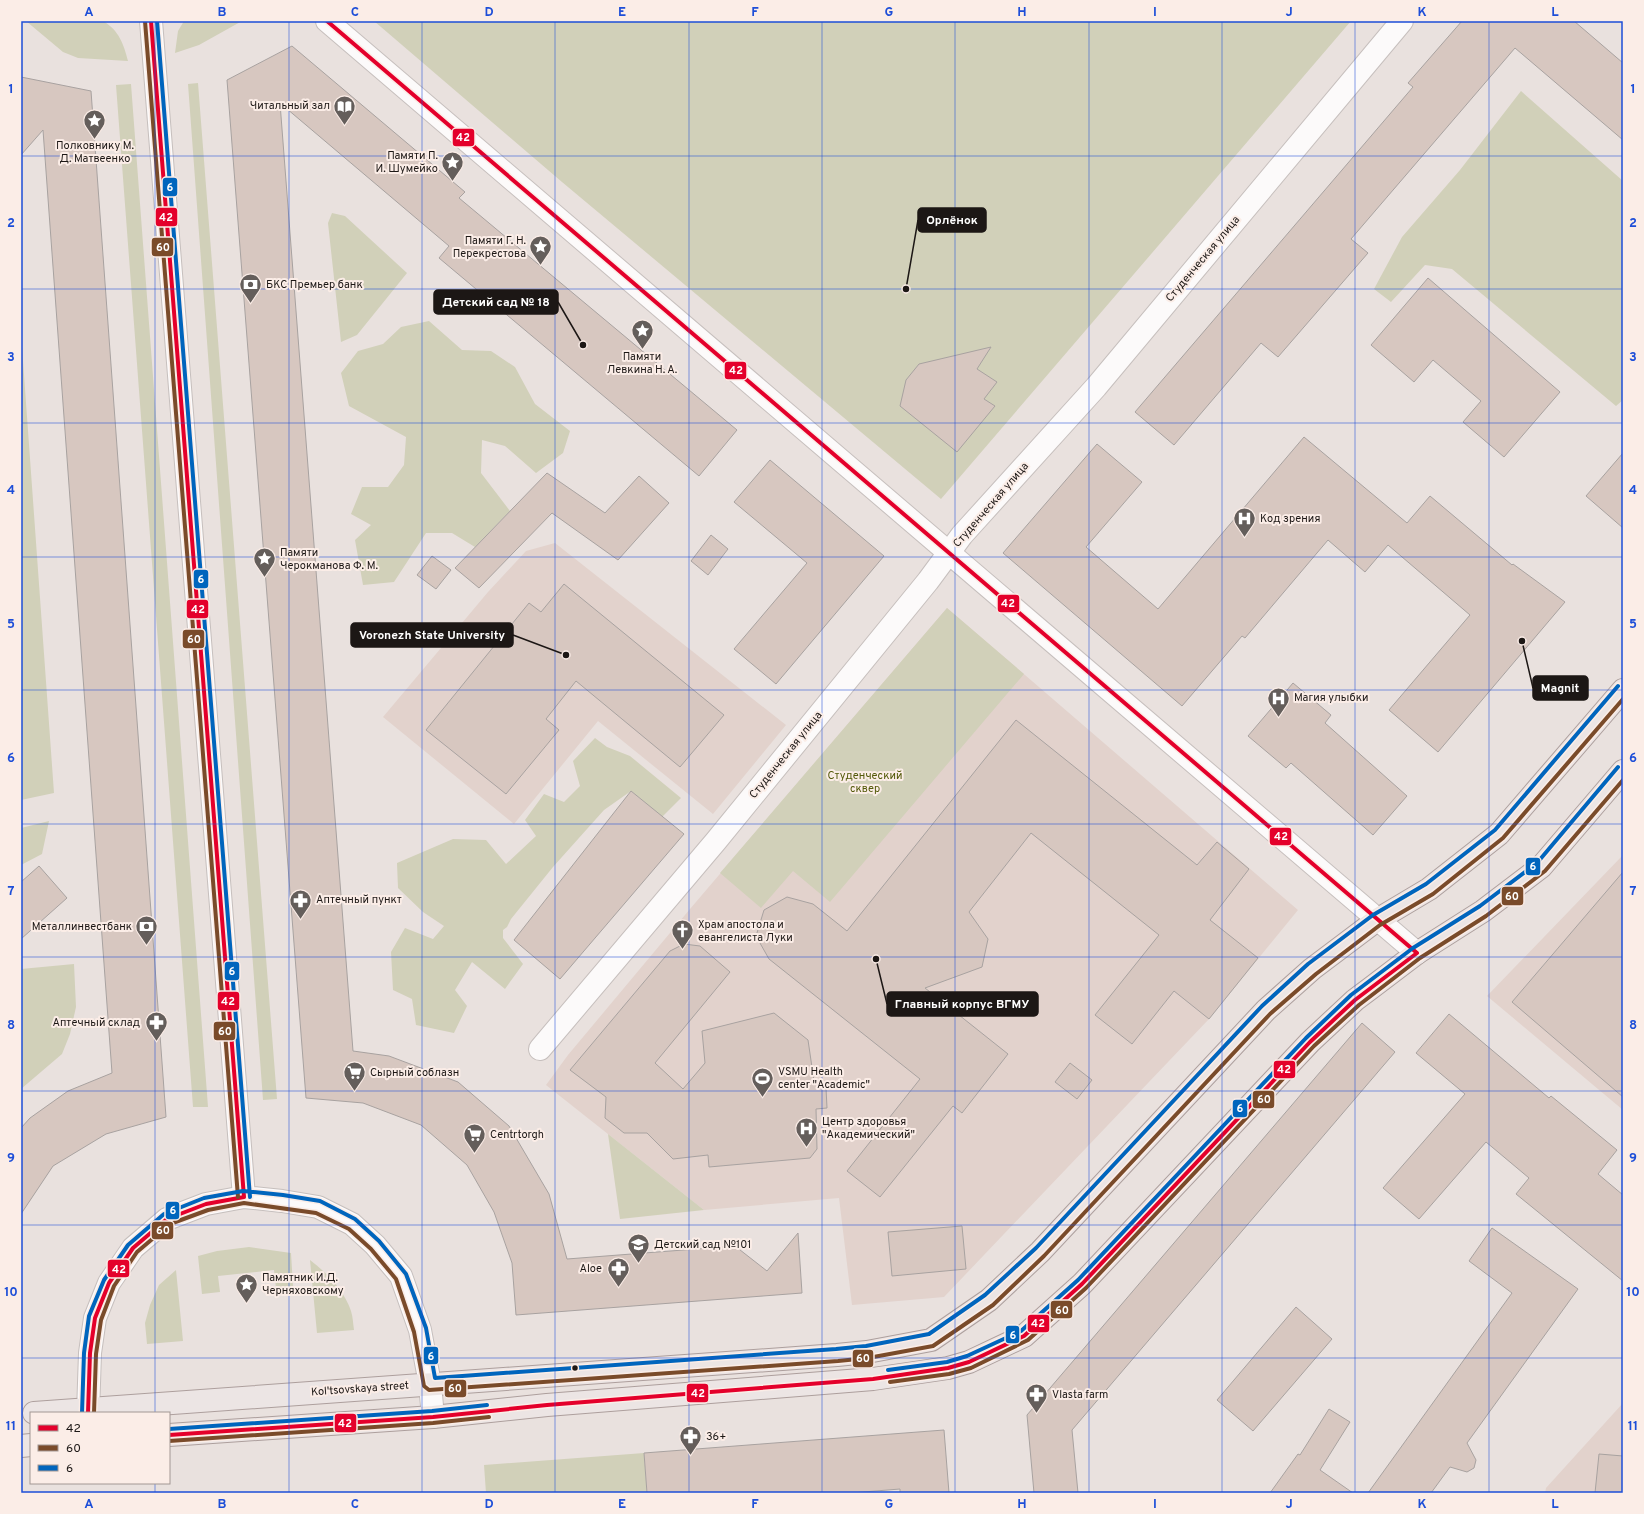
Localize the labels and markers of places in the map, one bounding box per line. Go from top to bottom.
library icon: Читальный зал [332,93,358,126]
place label: Читальный зал [250,99,330,113]
place icon: Полковнику М. Д. Матвеенко [82,107,108,140]
place label: Полковнику М. Д. Матвеенко [56,139,134,166]
place label: Памяти П. И. Шумейко [376,149,438,176]
place icon: Памяти П. И. Шумейко [440,149,466,182]
callout: Орлёнок [918,208,986,232]
place label: Памяти Г. Н. Перекрестова [453,234,526,261]
place icon: Памяти Г. Н. Перекрестова [528,234,554,267]
bank icon: БКС Премьер банк [238,272,264,305]
place label: БКС Премьер банк [266,278,363,292]
callout: Детский сад № 18 [434,290,558,314]
place icon: Памяти Левкина Н. А. [629,318,655,351]
place label: Памяти Левкина Н. А. [607,350,677,377]
hospital icon: Код зрения [1231,506,1257,539]
place label: Код зрения [1260,512,1320,526]
place icon: Памяти Черокманова Ф. М. [252,546,278,579]
place label: Памяти Черокманова Ф. М. [280,546,378,573]
callout: Voronezh State University [351,623,513,647]
callout: Magnit [1533,676,1588,700]
hospital icon: Магия улыбки [1266,685,1292,718]
place label: Магия улыбки [1294,691,1368,705]
pharmacy icon: Аптечный пункт [288,887,314,920]
place label: Аптечный пункт [316,893,402,907]
bank icon: Металлинвестбанк [134,914,160,947]
church icon: Храм апостола и евангелиста Луки [669,918,695,951]
place label: Храм апостола и евангелиста Луки [698,918,793,945]
place label: Металлинвестбанк [32,920,132,934]
callout: Главный корпус ВГМУ [887,992,1038,1016]
pharmacy icon: Аптечный склад [143,1010,169,1043]
place label: Аптечный склад [52,1016,140,1030]
supermarket icon: Сырный соблазн [341,1060,367,1093]
sports icon: VSMU Health center "Academic" [749,1065,775,1098]
place label: VSMU Health center "Academic" [778,1065,870,1092]
place label: Сырный соблазн [370,1066,459,1080]
hospital icon: Центр здоровья "Академический" [794,1115,820,1148]
place label: Центр здоровья "Академический" [822,1115,915,1142]
supermarket icon: Centrtorgh [461,1122,487,1155]
place label: Centrtorgh [490,1128,544,1142]
school or university icon: Детский сад №101 [626,1232,652,1265]
place label: Детский сад №101 [654,1238,751,1252]
pharmacy icon: Aloe [605,1256,631,1289]
place label: Aloe [579,1262,602,1276]
place icon: Памятник И.Д. Черняховскому [234,1271,260,1304]
place label: Памятник И.Д. Черняховскому [262,1271,344,1298]
unlabelled marker [570,1363,580,1373]
pharmacy icon: Vlasta farm [1023,1382,1049,1415]
place label: Vlasta farm [1052,1388,1108,1402]
pharmacy icon: 36+ [678,1424,704,1457]
place label: 36+ [706,1430,726,1444]

